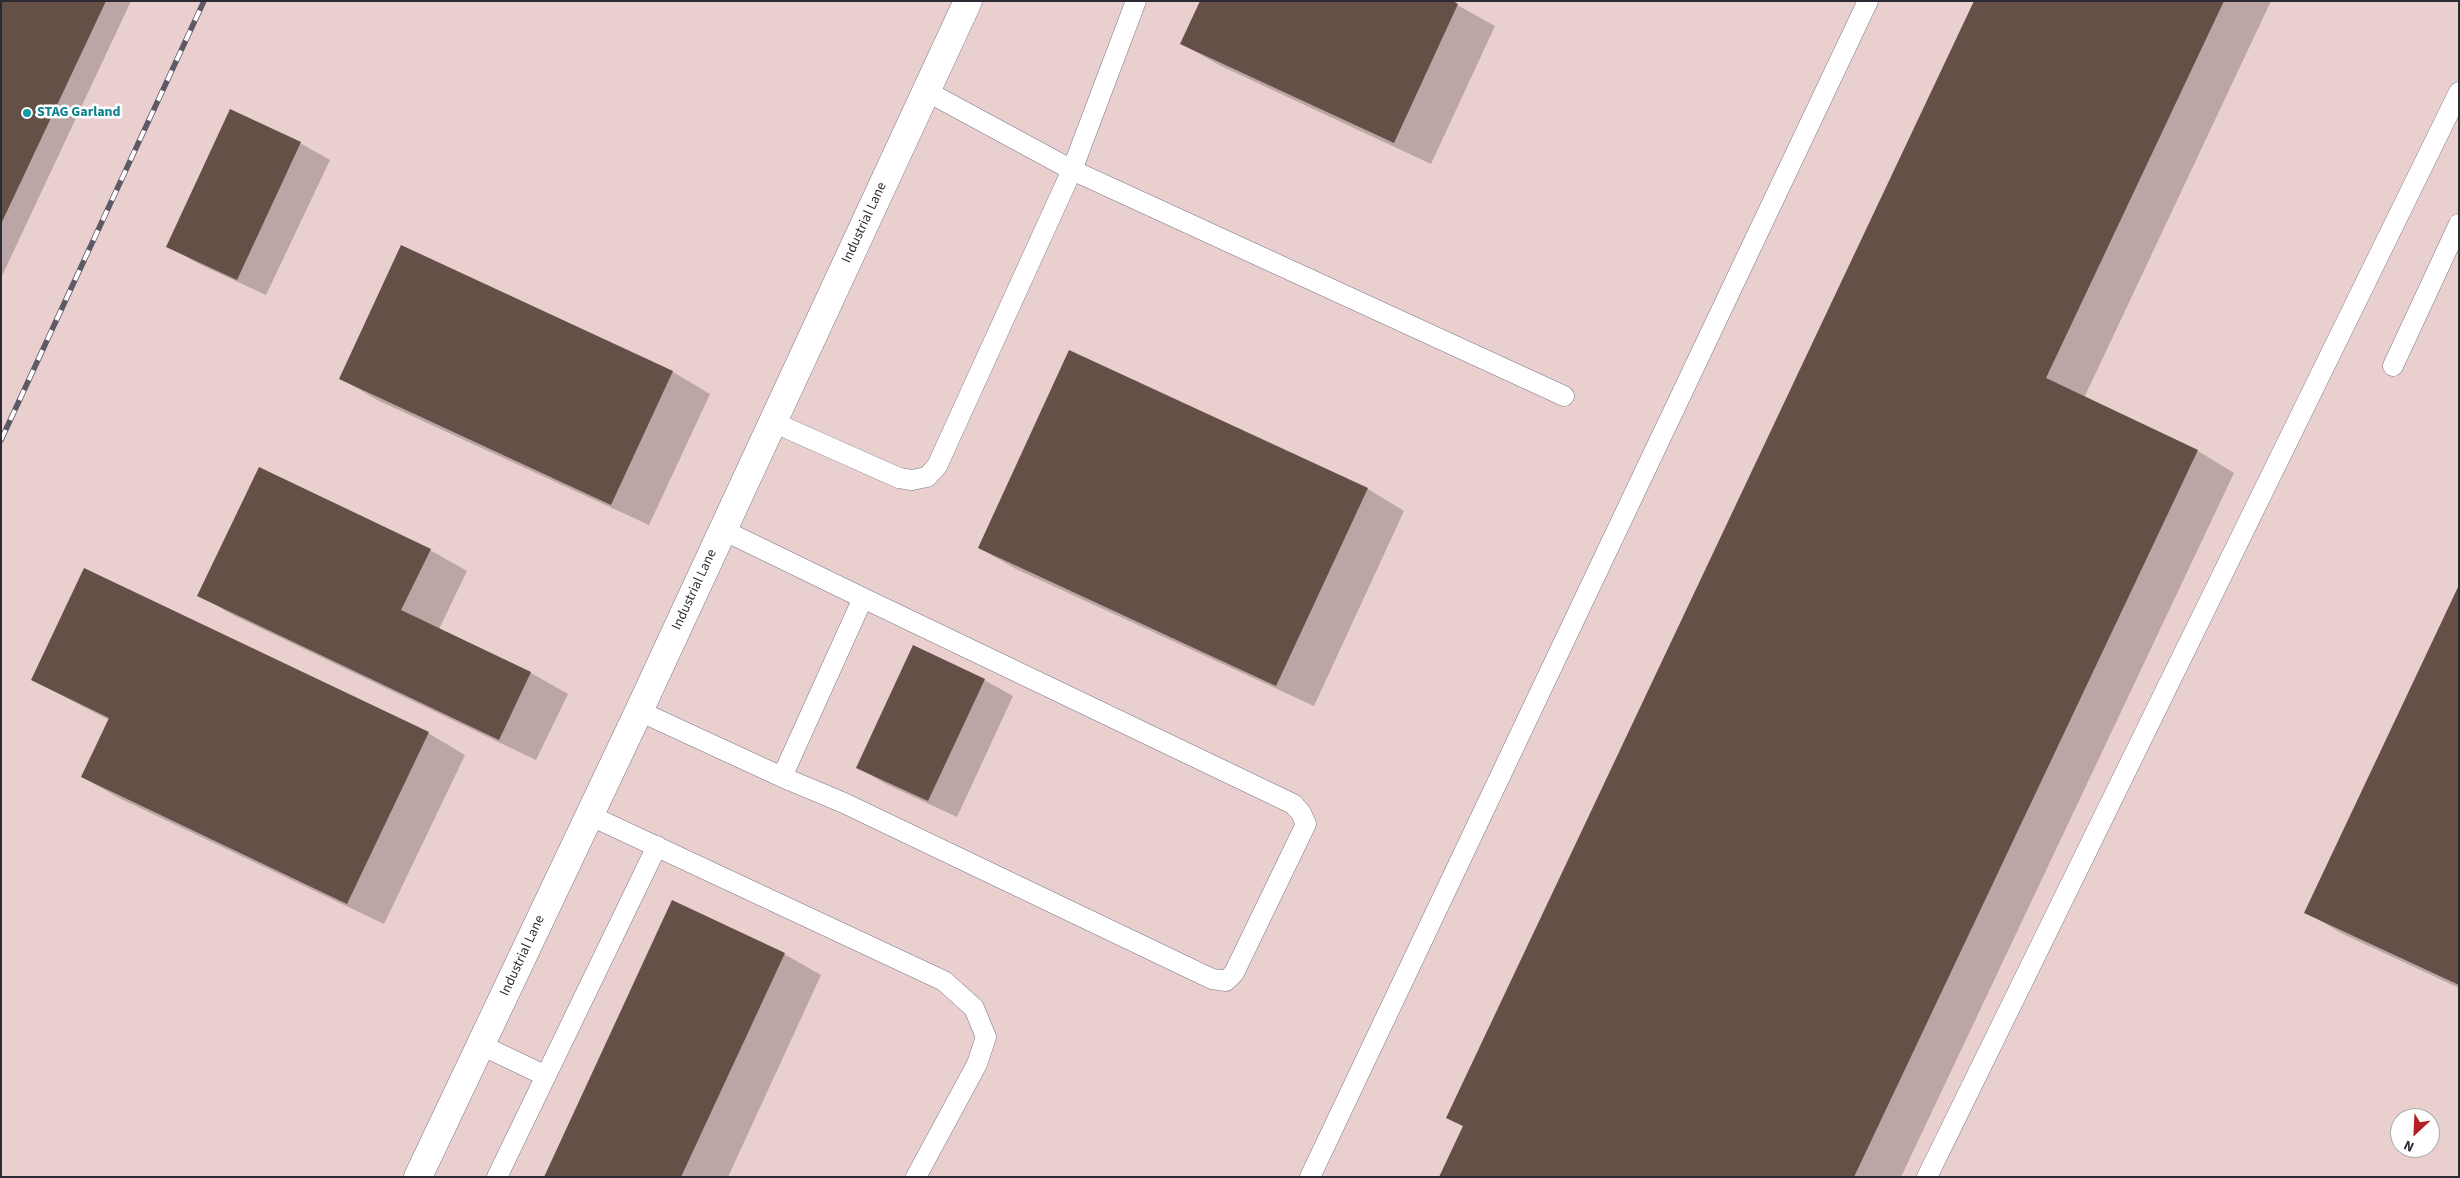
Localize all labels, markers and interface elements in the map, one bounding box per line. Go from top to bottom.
place label: STAG Garland [37,105,121,121]
marker: STAG Garland [21,107,33,119]
street label: Industrial Lane [839,180,891,266]
street label: Industrial Lane [669,547,721,633]
street label: Industrial Lane [497,913,549,999]
north arrow [2390,1108,2440,1158]
text: N [2401,1135,2418,1157]

